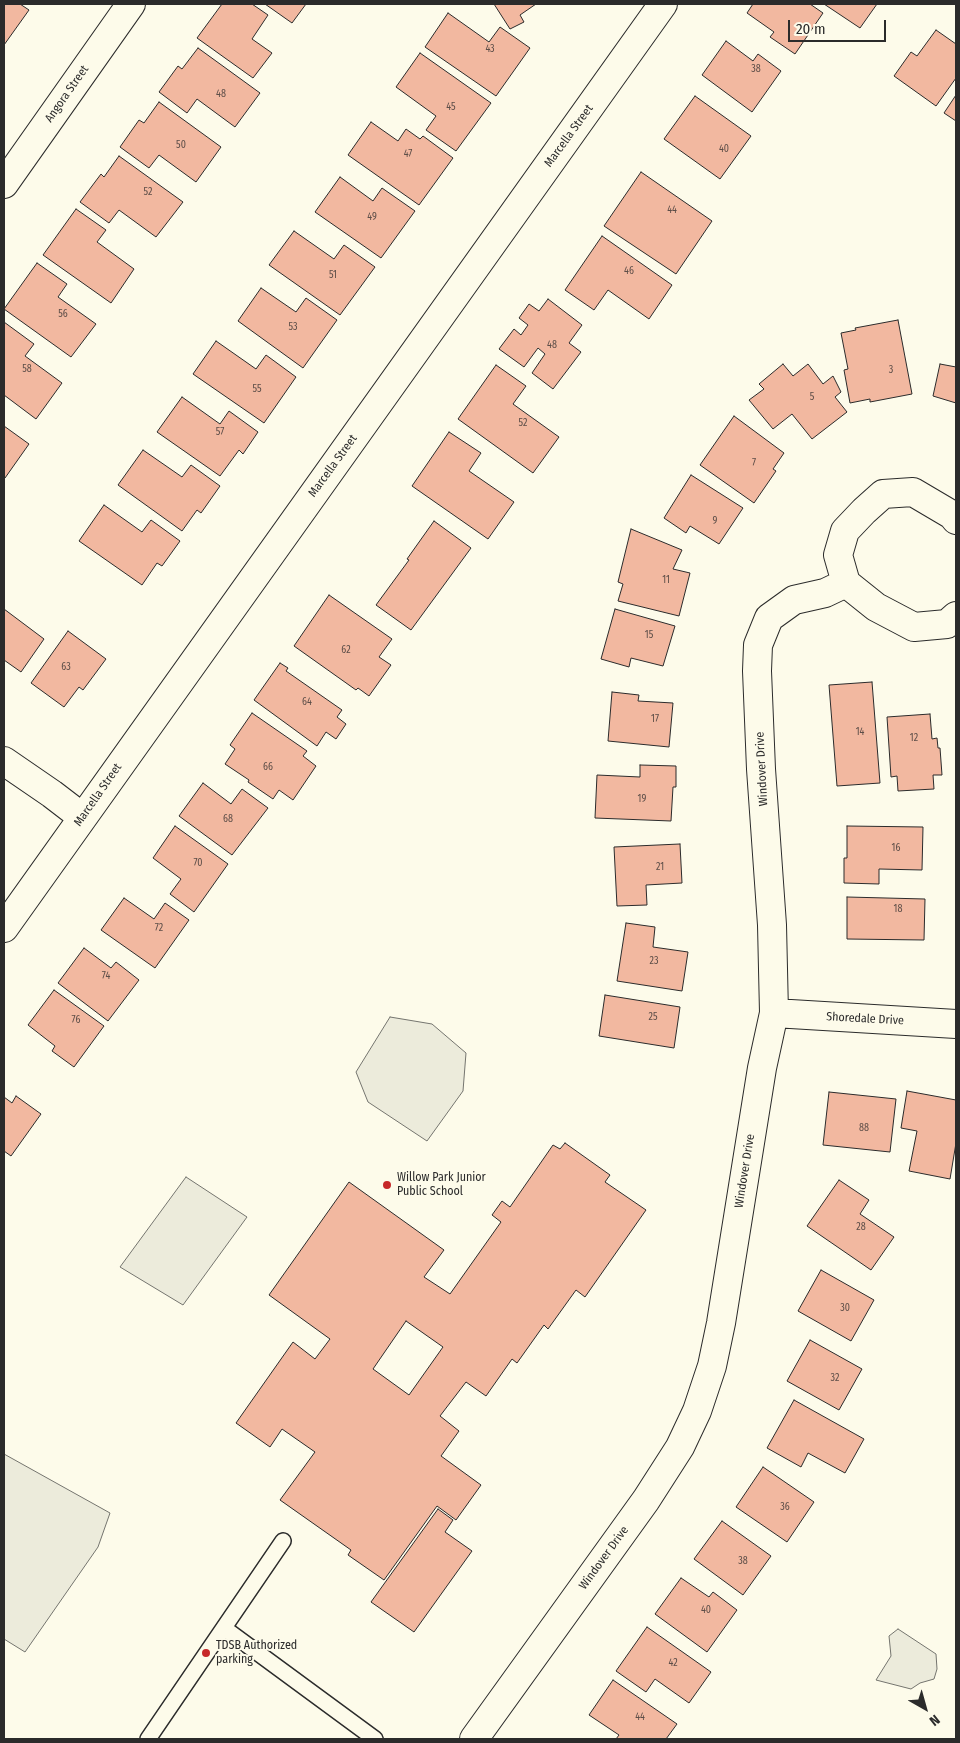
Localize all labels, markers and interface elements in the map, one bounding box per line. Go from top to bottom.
scale bar [790,10,888,42]
text: 20 m [796,20,826,38]
house number: 43 [485,43,495,55]
street label: Angora Street [42,63,92,125]
house number: 38 [751,63,761,75]
house number: 48 [216,88,226,100]
house number: 45 [446,101,456,113]
street label: Marcella Street [542,102,596,170]
house number: 50 [176,139,186,151]
house number: 40 [719,143,729,155]
house number: 47 [404,148,412,160]
house number: 52 [144,186,152,198]
house number: 44 [667,204,677,216]
house number: 49 [367,211,377,223]
house number: 46 [624,265,634,277]
house number: 51 [329,269,337,281]
house number: 56 [58,308,68,320]
house number: 53 [288,321,298,333]
house number: 48 [547,339,557,351]
house number: 58 [22,363,32,375]
house number: 3 [889,364,893,376]
house number: 55 [252,383,262,395]
house number: 5 [810,391,814,403]
house number: 52 [519,417,527,429]
house number: 57 [216,426,224,438]
street label: Marcella Street [306,432,360,500]
house number: 7 [752,457,756,469]
house number: 9 [713,515,717,527]
house number: 11 [662,574,670,586]
house number: 15 [645,629,653,641]
house number: 62 [341,644,351,656]
house number: 63 [61,661,71,673]
house number: 64 [302,696,312,708]
house number: 17 [651,713,659,725]
house number: 14 [856,726,864,738]
street label: Windover Drive [753,731,771,807]
house number: 12 [910,732,918,744]
street label: Marcella Street [71,761,125,829]
house number: 66 [263,761,273,773]
house number: 19 [638,793,646,805]
house number: 68 [223,813,233,825]
house number: 16 [892,842,900,854]
house number: 70 [193,857,203,869]
house number: 21 [656,861,664,873]
house number: 18 [894,903,902,915]
house number: 72 [155,922,163,934]
house number: 23 [650,955,658,967]
house number: 74 [102,970,110,982]
street label: Shoredale Drive [826,1010,904,1028]
house number: 25 [649,1011,657,1023]
house number: 76 [72,1014,80,1026]
house number: 88 [859,1122,869,1134]
street label: Windover Drive [732,1133,758,1209]
place label: Willow Park Junior Public School [397,1171,486,1199]
marker: Willow Park Junior Public School [381,1179,393,1191]
house number: 28 [856,1221,866,1233]
house number: 30 [840,1302,850,1314]
house number: 32 [831,1372,839,1384]
house number: 36 [780,1501,790,1513]
street label: Windover Drive [576,1524,632,1592]
house number: 38 [738,1555,748,1567]
house number: 40 [701,1604,711,1616]
place label: TDSB Authorized parking [216,1639,297,1667]
marker: TDSB Authorized parking [200,1647,212,1659]
house number: 42 [668,1657,678,1669]
north arrow [900,1683,950,1733]
house number: 44 [635,1711,645,1723]
text: N [926,1711,943,1729]

